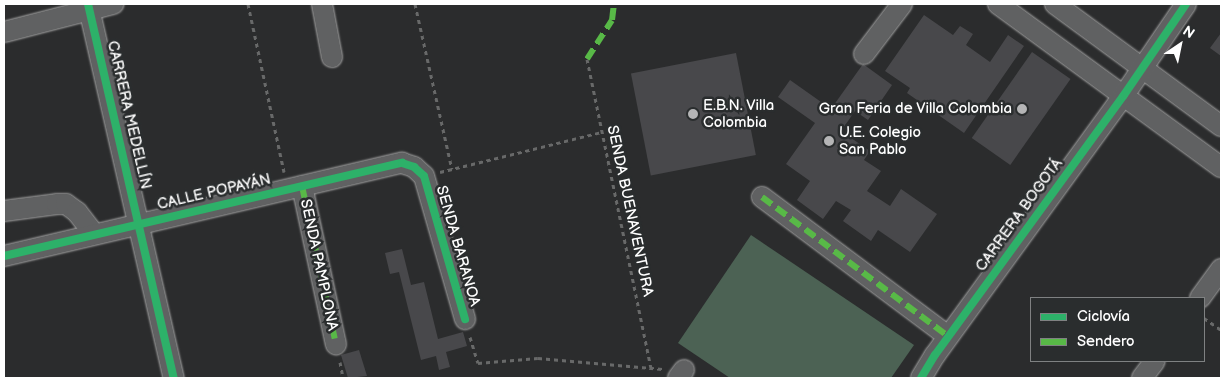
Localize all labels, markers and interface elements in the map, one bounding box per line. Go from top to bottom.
north arrow [1155,20,1205,70]
text: N [1180,22,1198,42]
street label: CARRERA MEDELLÍN [103,39,155,191]
place label: E.B.N. Villa Colombia [703,96,775,131]
place label: Gran Feria de Villa Colombia [818,100,1012,118]
marker: Gran Feria de Villa Colombia [1016,103,1028,115]
marker: E.B.N. Villa Colombia [687,108,699,120]
place label: U.E. Colegio San Pablo [839,123,921,158]
street label: SENDA BUENAVENTURA [603,124,657,298]
marker: U.E. Colegio San Pablo [823,135,835,147]
street label: CARRERA BOGOTÁ [972,155,1066,275]
street label: CALLE POPAYÁN [155,170,273,214]
street label: SENDA BARANOA [432,184,484,308]
street label: SENDA PAMPLONA [296,198,342,332]
legend [1030,297,1205,362]
text: Ciclovía [1077,307,1130,326]
text: Sendero [1077,332,1135,351]

